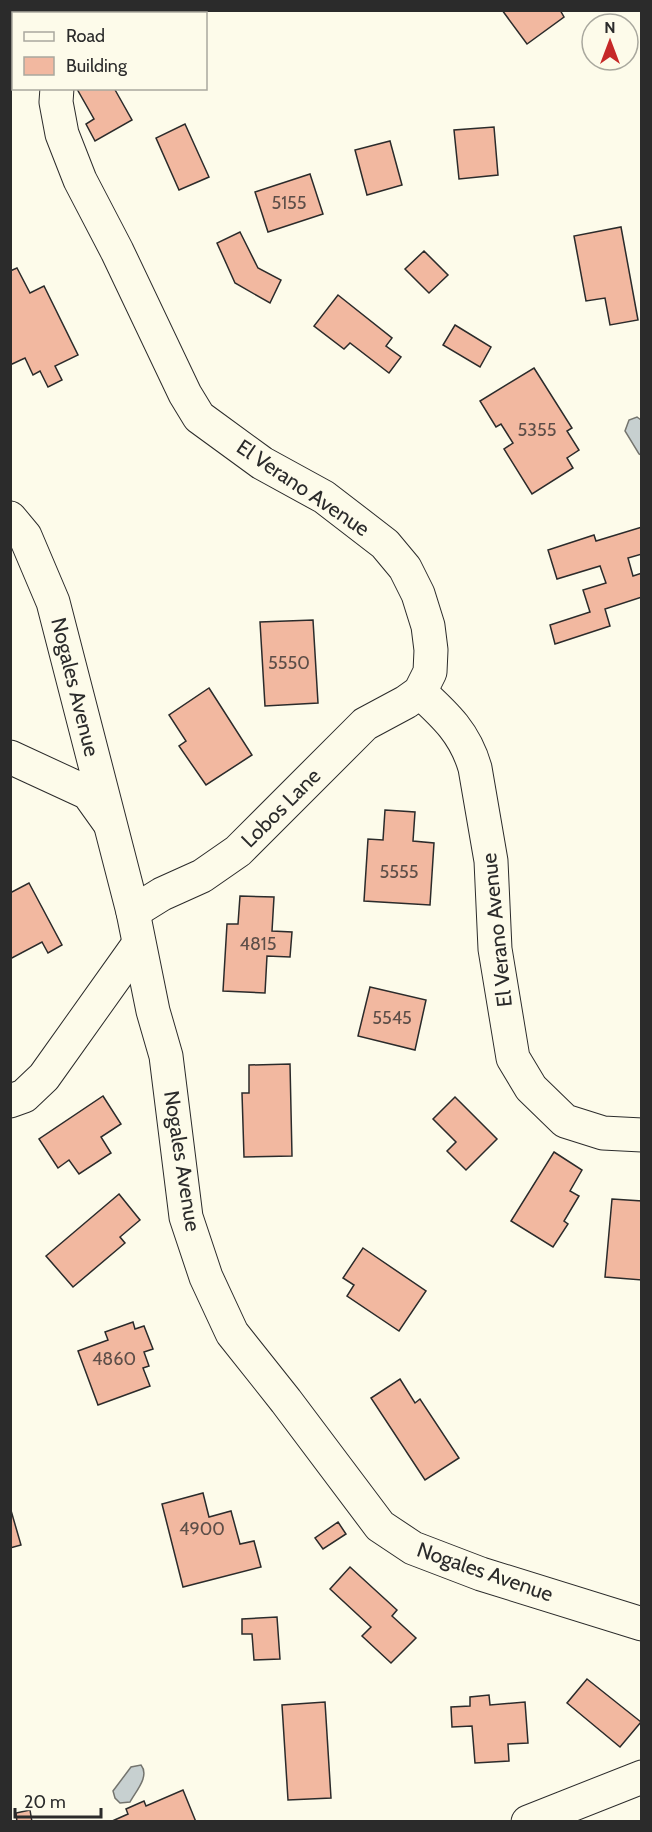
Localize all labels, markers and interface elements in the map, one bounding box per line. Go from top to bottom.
legend [12,12,207,90]
north arrow [580,12,640,72]
text: N [604,18,616,37]
text: Road [66,25,105,47]
text: Building [66,55,128,77]
house number: 5155 [271,192,307,214]
house number: 5355 [518,419,556,441]
street label: El Verano Avenue [232,434,375,541]
street label: Nogales Avenue [46,615,105,759]
house number: 5550 [268,652,310,674]
street label: Lobos Lane [236,763,326,852]
street label: El Verano Avenue [476,852,517,1008]
house number: 5555 [380,861,418,883]
house number: 4815 [240,933,276,955]
house number: 5545 [372,1007,412,1029]
street label: Nogales Avenue [159,1089,206,1233]
house number: 4860 [92,1348,136,1370]
house number: 4900 [179,1518,225,1540]
street label: Nogales Avenue [414,1537,557,1607]
scale bar [15,1781,100,1819]
text: 20 m [24,1791,66,1813]

